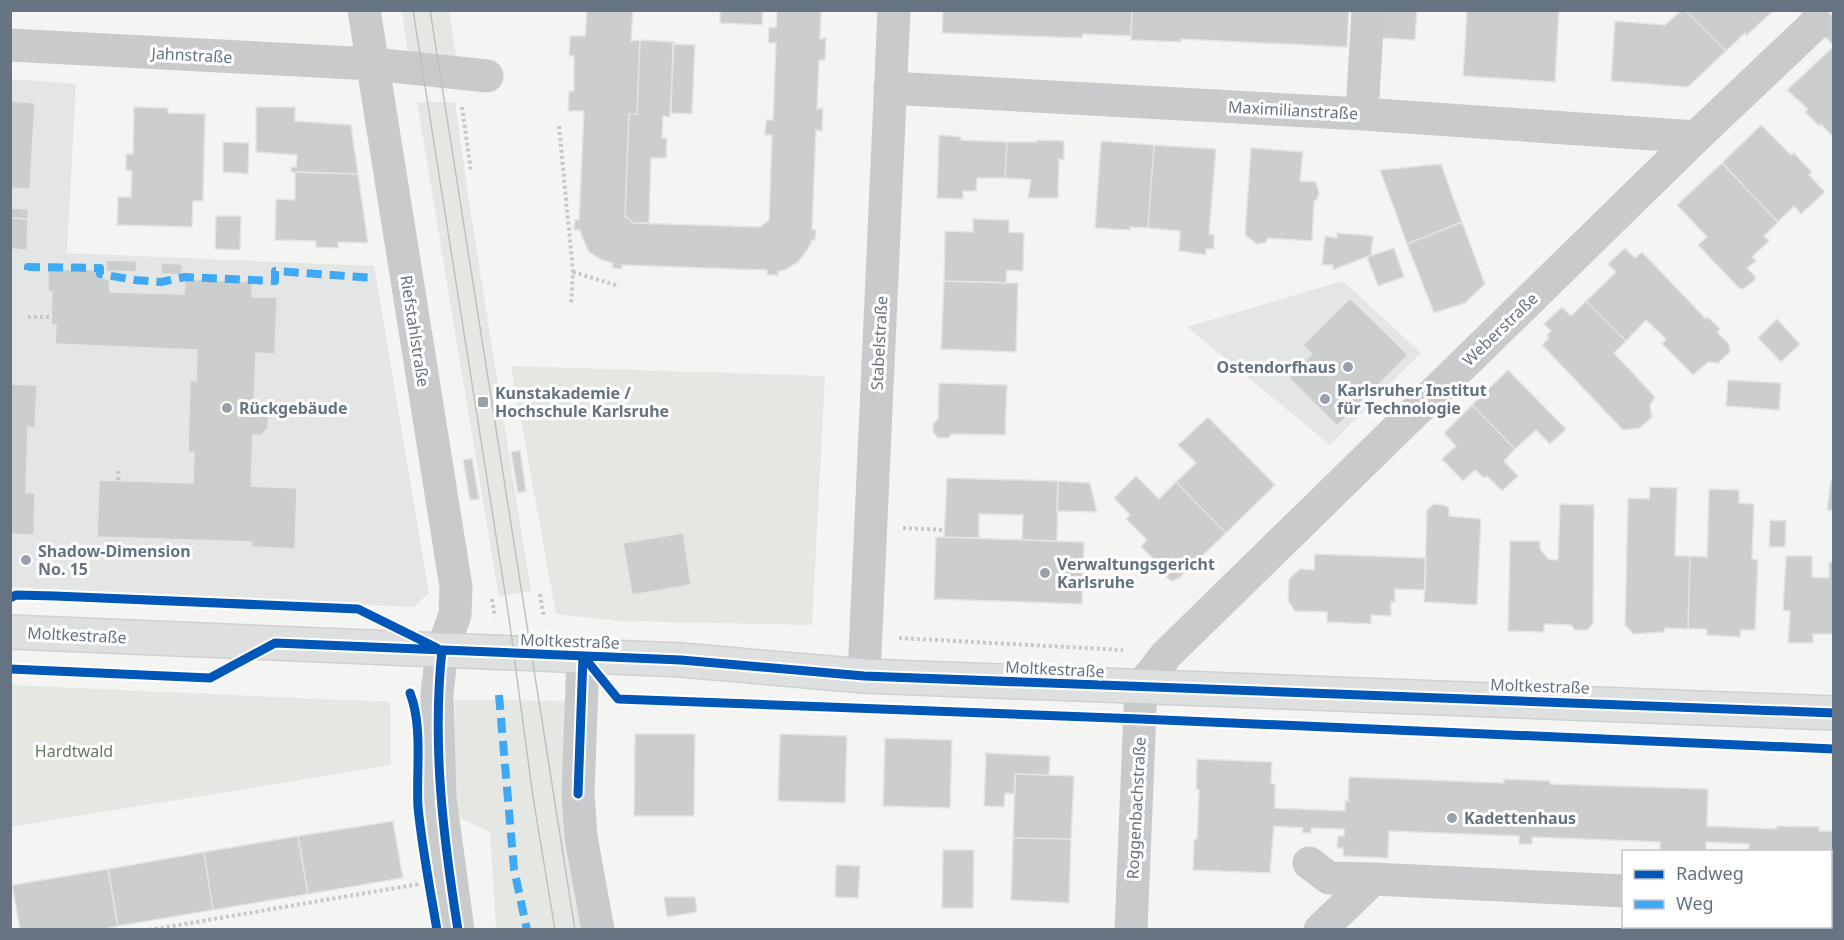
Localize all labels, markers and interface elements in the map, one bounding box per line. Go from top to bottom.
street label: Jahnstraße [149,42,233,68]
street label: Maximilianstraße [1227,96,1359,124]
street label: Riefstahlstraße [395,274,435,388]
street label: Weberstraße [1458,287,1542,371]
street label: Stabelstraße [866,295,892,391]
place label: Ostendorfhaus [1217,356,1336,378]
marker: Ostendorfhaus [1341,360,1355,374]
place label: Karlsruher Institut für Technologie [1337,379,1487,419]
place label: Kunstakademie / Hochschule Karlsruhe [495,382,669,422]
marker: Karlsruher Institut für Technologie [1318,392,1332,406]
marker: Kunstakademie / Hochschule Karlsruhe [476,395,490,409]
place label: Rückgebäude [239,397,348,419]
marker: Rückgebäude [220,401,234,415]
place label: Shadow-Dimension No. 15 [38,540,191,580]
marker: Shadow-Dimension No. 15 [19,553,33,567]
place label: Verwaltungsgericht Karlsruhe [1057,553,1215,593]
marker: Verwaltungsgericht Karlsruhe [1038,566,1052,580]
street label: Moltkestraße [27,621,127,649]
street label: Moltkestraße [520,628,620,654]
street label: Moltkestraße [1005,655,1105,683]
street label: Moltkestraße [1490,673,1590,699]
street label: Roggenbachstraße [1121,736,1151,880]
park label: Hardtwald [35,740,113,762]
place label: Kadettenhaus [1464,807,1576,829]
marker: Kadettenhaus [1445,811,1459,825]
legend [1622,850,1832,928]
text: Radweg [1676,861,1744,885]
text: Weg [1676,891,1714,915]

